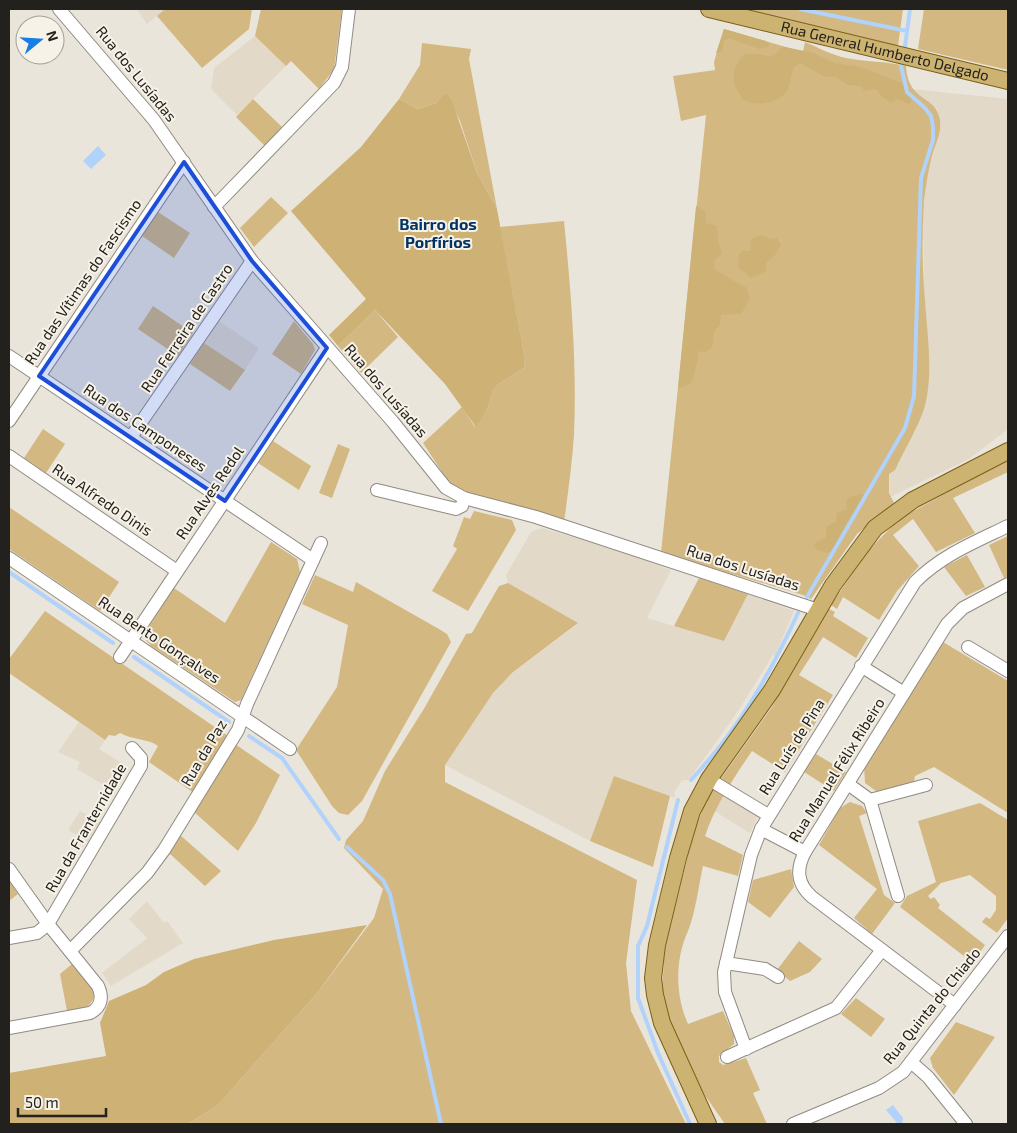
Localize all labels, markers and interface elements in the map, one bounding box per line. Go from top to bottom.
north arrow [15,15,65,65]
street label: Rua General Humberto Delgado [779,17,991,84]
street label: Rua dos Lusíadas [93,22,181,125]
text: N [43,28,62,43]
street label: Rua das Vítimas do Fascismo [20,195,144,368]
district label: Bairro dos Porfírios [399,214,477,251]
street label: Rua Ferreira de Castro [136,260,236,395]
street label: Rua dos Lusíadas [341,340,432,441]
street label: Rua dos Camponeses [81,379,211,475]
street label: Rua Alves Redol [171,442,247,542]
street label: Rua Alfredo Dinis [49,459,156,539]
street label: Rua dos Lusíadas [685,540,802,594]
street label: Rua Bento Gonçalves [95,592,224,687]
street label: Rua Manuel Félix Ribeiro [784,694,888,845]
street label: Rua Luís de Pina [754,695,828,798]
street label: Rua da Paz [176,716,230,789]
street label: Rua da Franternidade [41,760,129,895]
street label: Rua Quinta do Chiado [879,944,984,1068]
scale bar [18,1086,105,1118]
text: 50 m [25,1093,59,1111]

